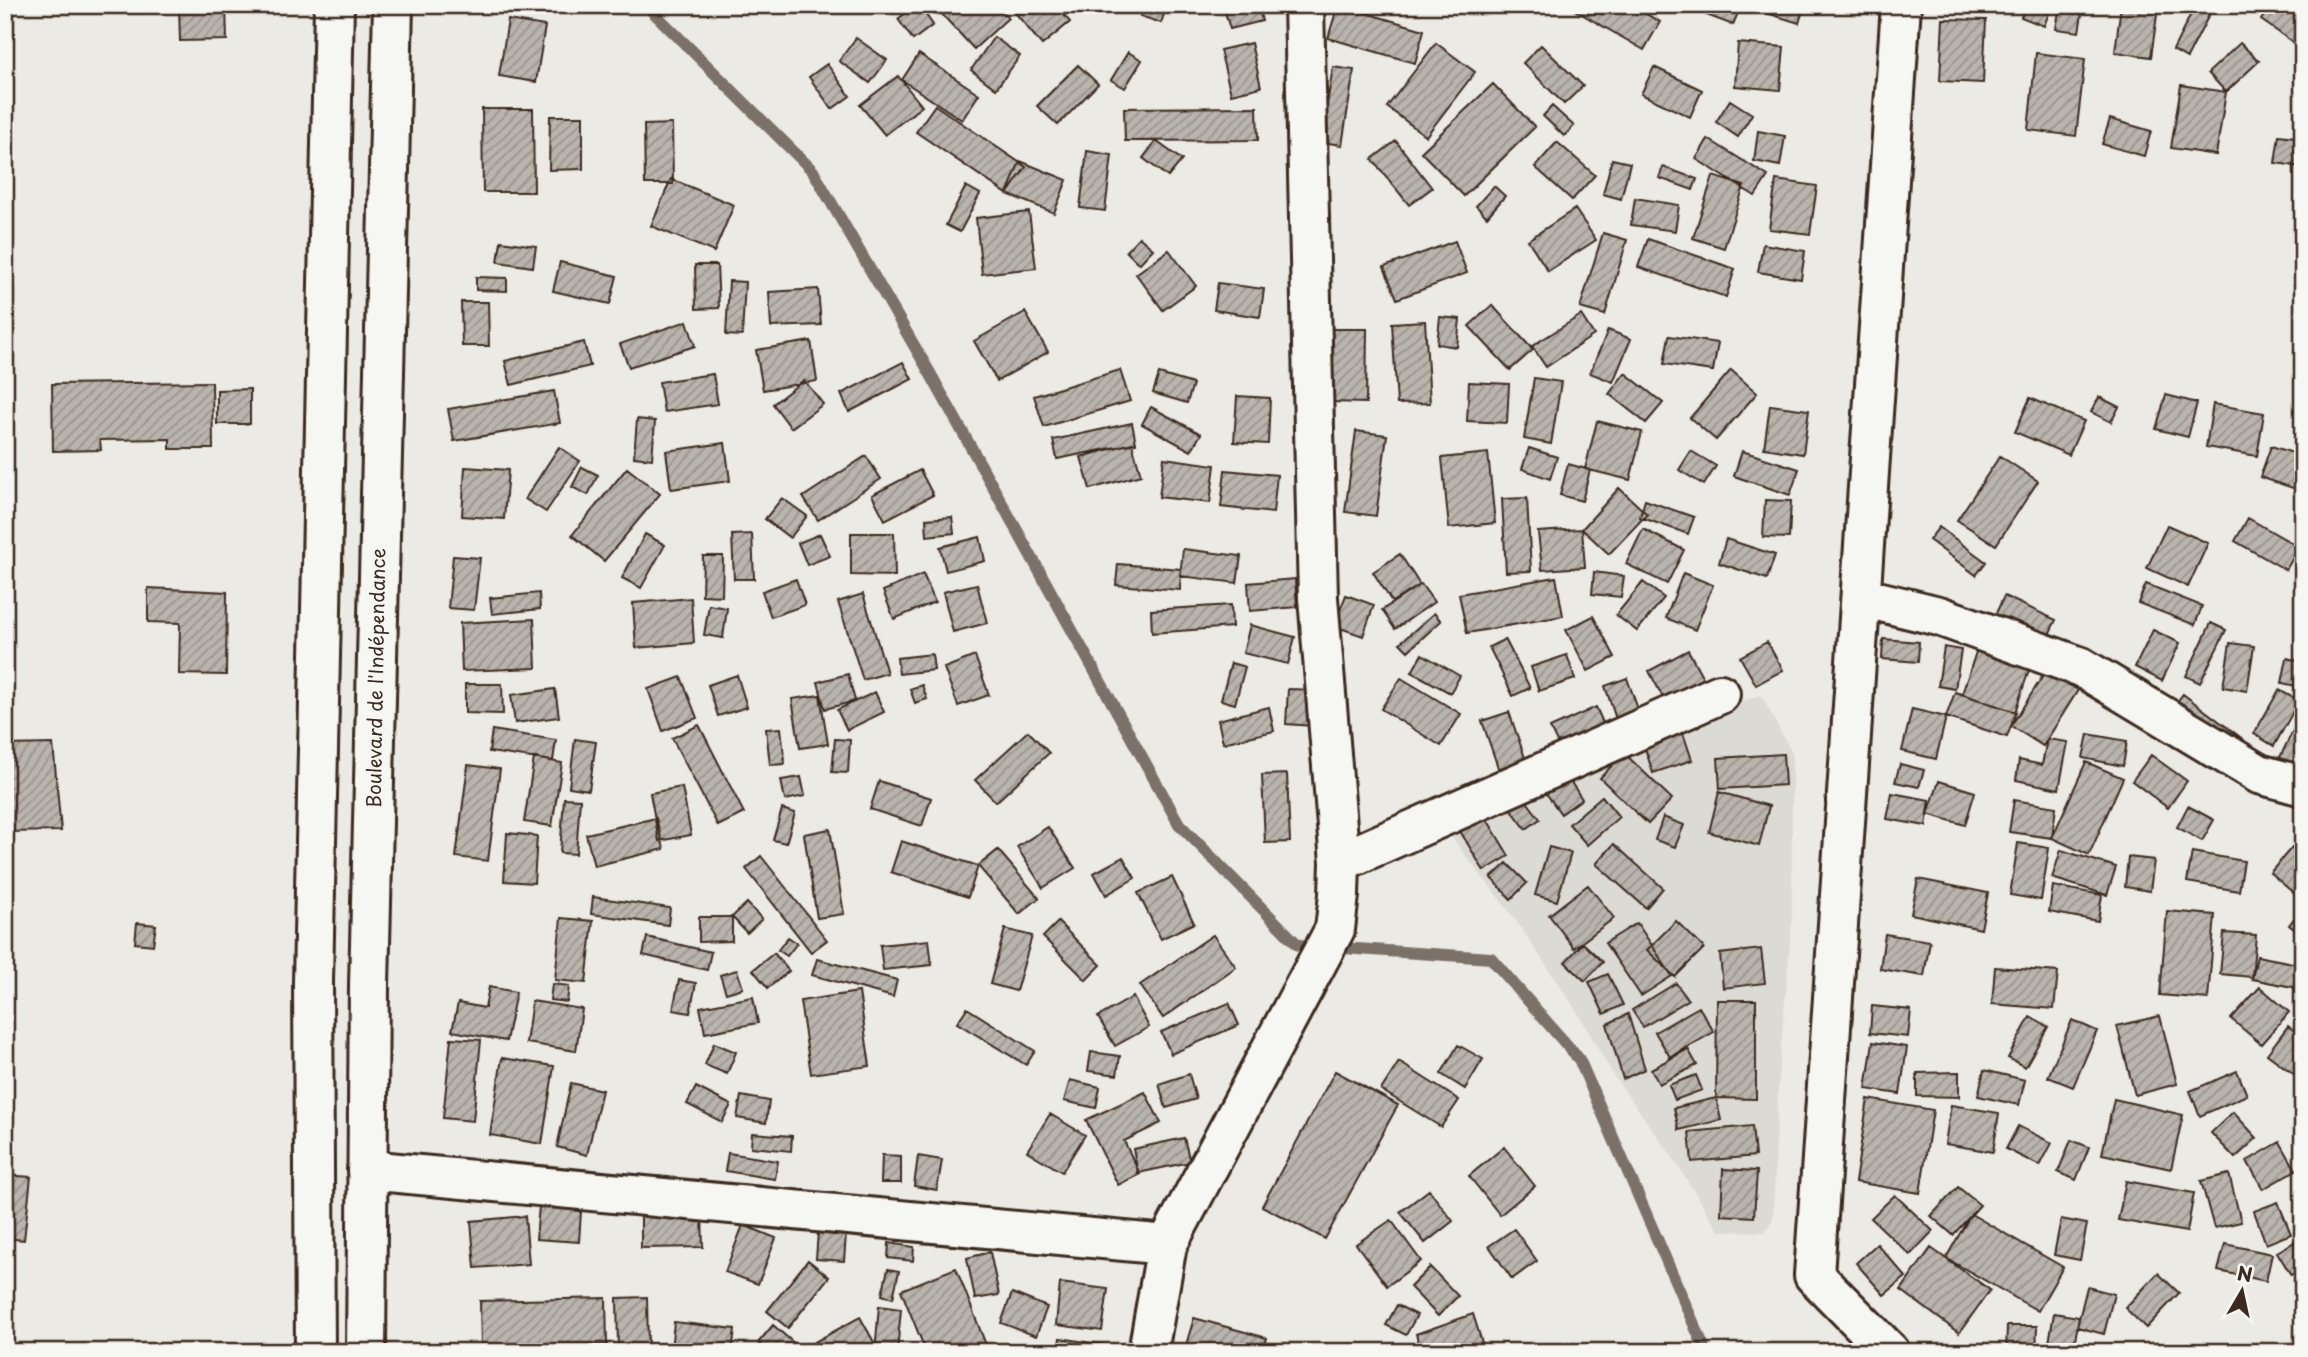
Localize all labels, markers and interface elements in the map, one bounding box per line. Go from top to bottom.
street label: Boulevard de l'Indépendance [359,548,391,808]
north arrow [2206,1256,2276,1326]
text: N [2235,1258,2254,1288]

